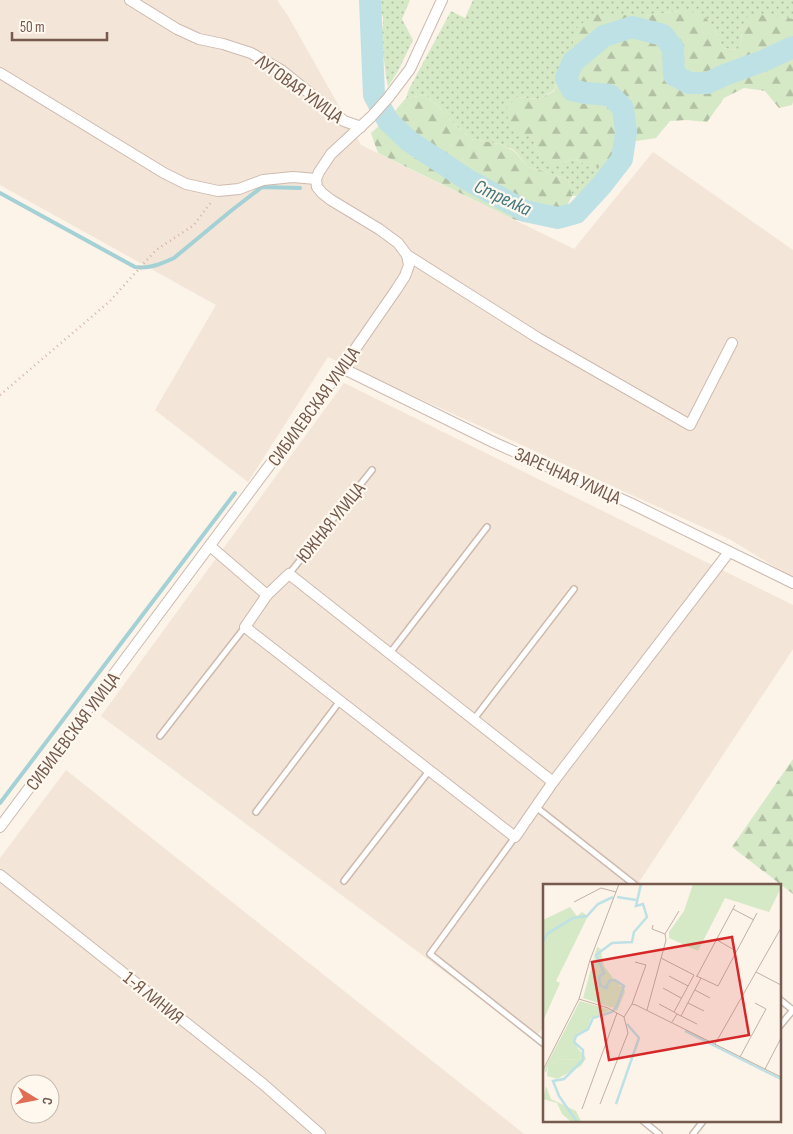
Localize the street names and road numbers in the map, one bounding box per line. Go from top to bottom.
street label: ЛУГОВАЯ УЛИЦА [250,49,348,129]
street label: СИБИЛЕВСКАЯ УЛИЦА [263,342,366,471]
street label: ЗАРЕЧНАЯ УЛИЦА [511,443,625,510]
street label: ЮЖНАЯ УЛИЦА [292,477,371,568]
street label: СИБИЛЕВСКАЯ УЛИЦА [21,668,126,795]
street label: 1-Я ЛИНИЯ [118,967,188,1029]

